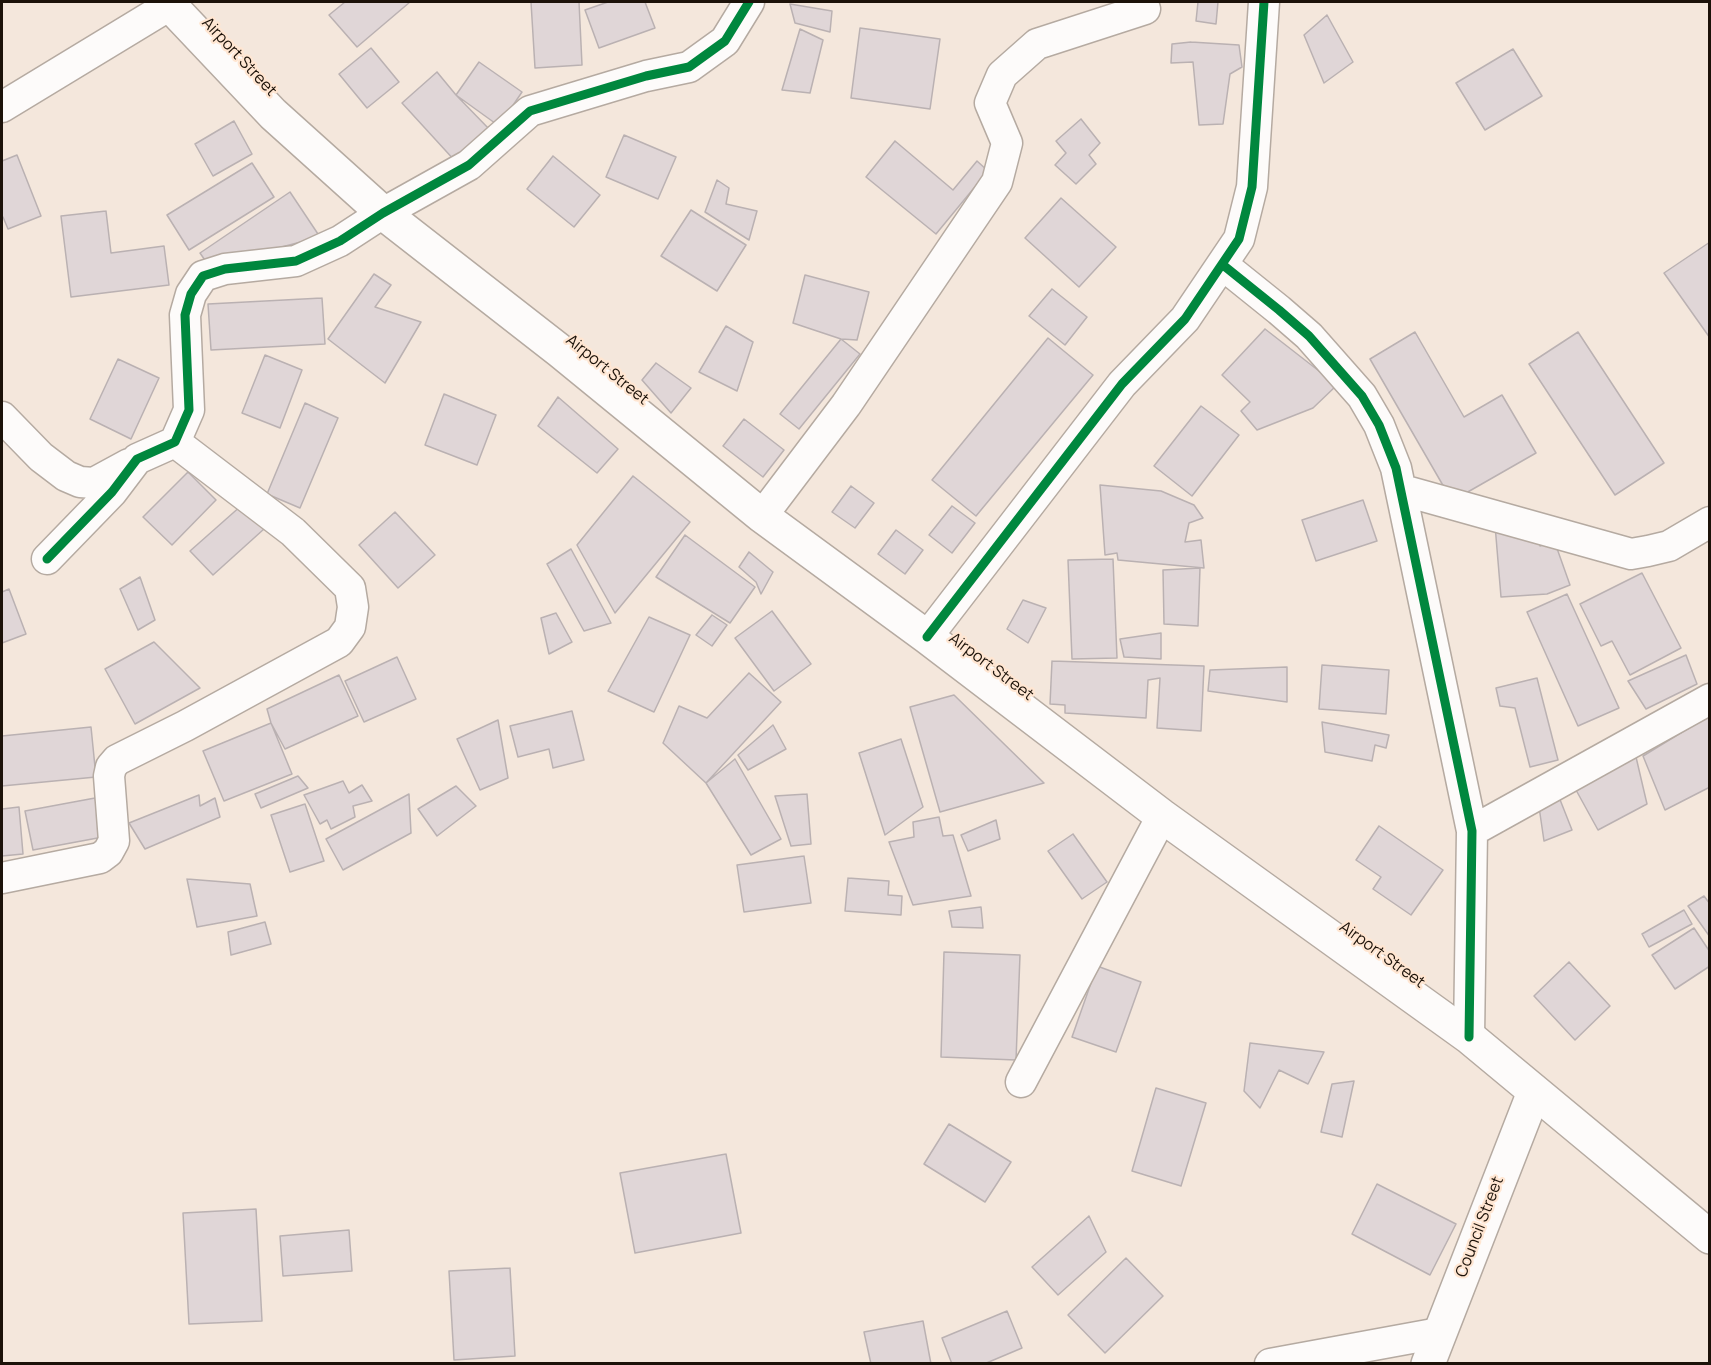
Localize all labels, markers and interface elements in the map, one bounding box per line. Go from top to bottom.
street label: Airport Street [198,14,280,100]
street label: Airport Street [562,331,652,409]
street label: Airport Street [945,629,1037,705]
street label: Airport Street [1336,918,1428,992]
street label: Council Street [1452,1174,1508,1280]

